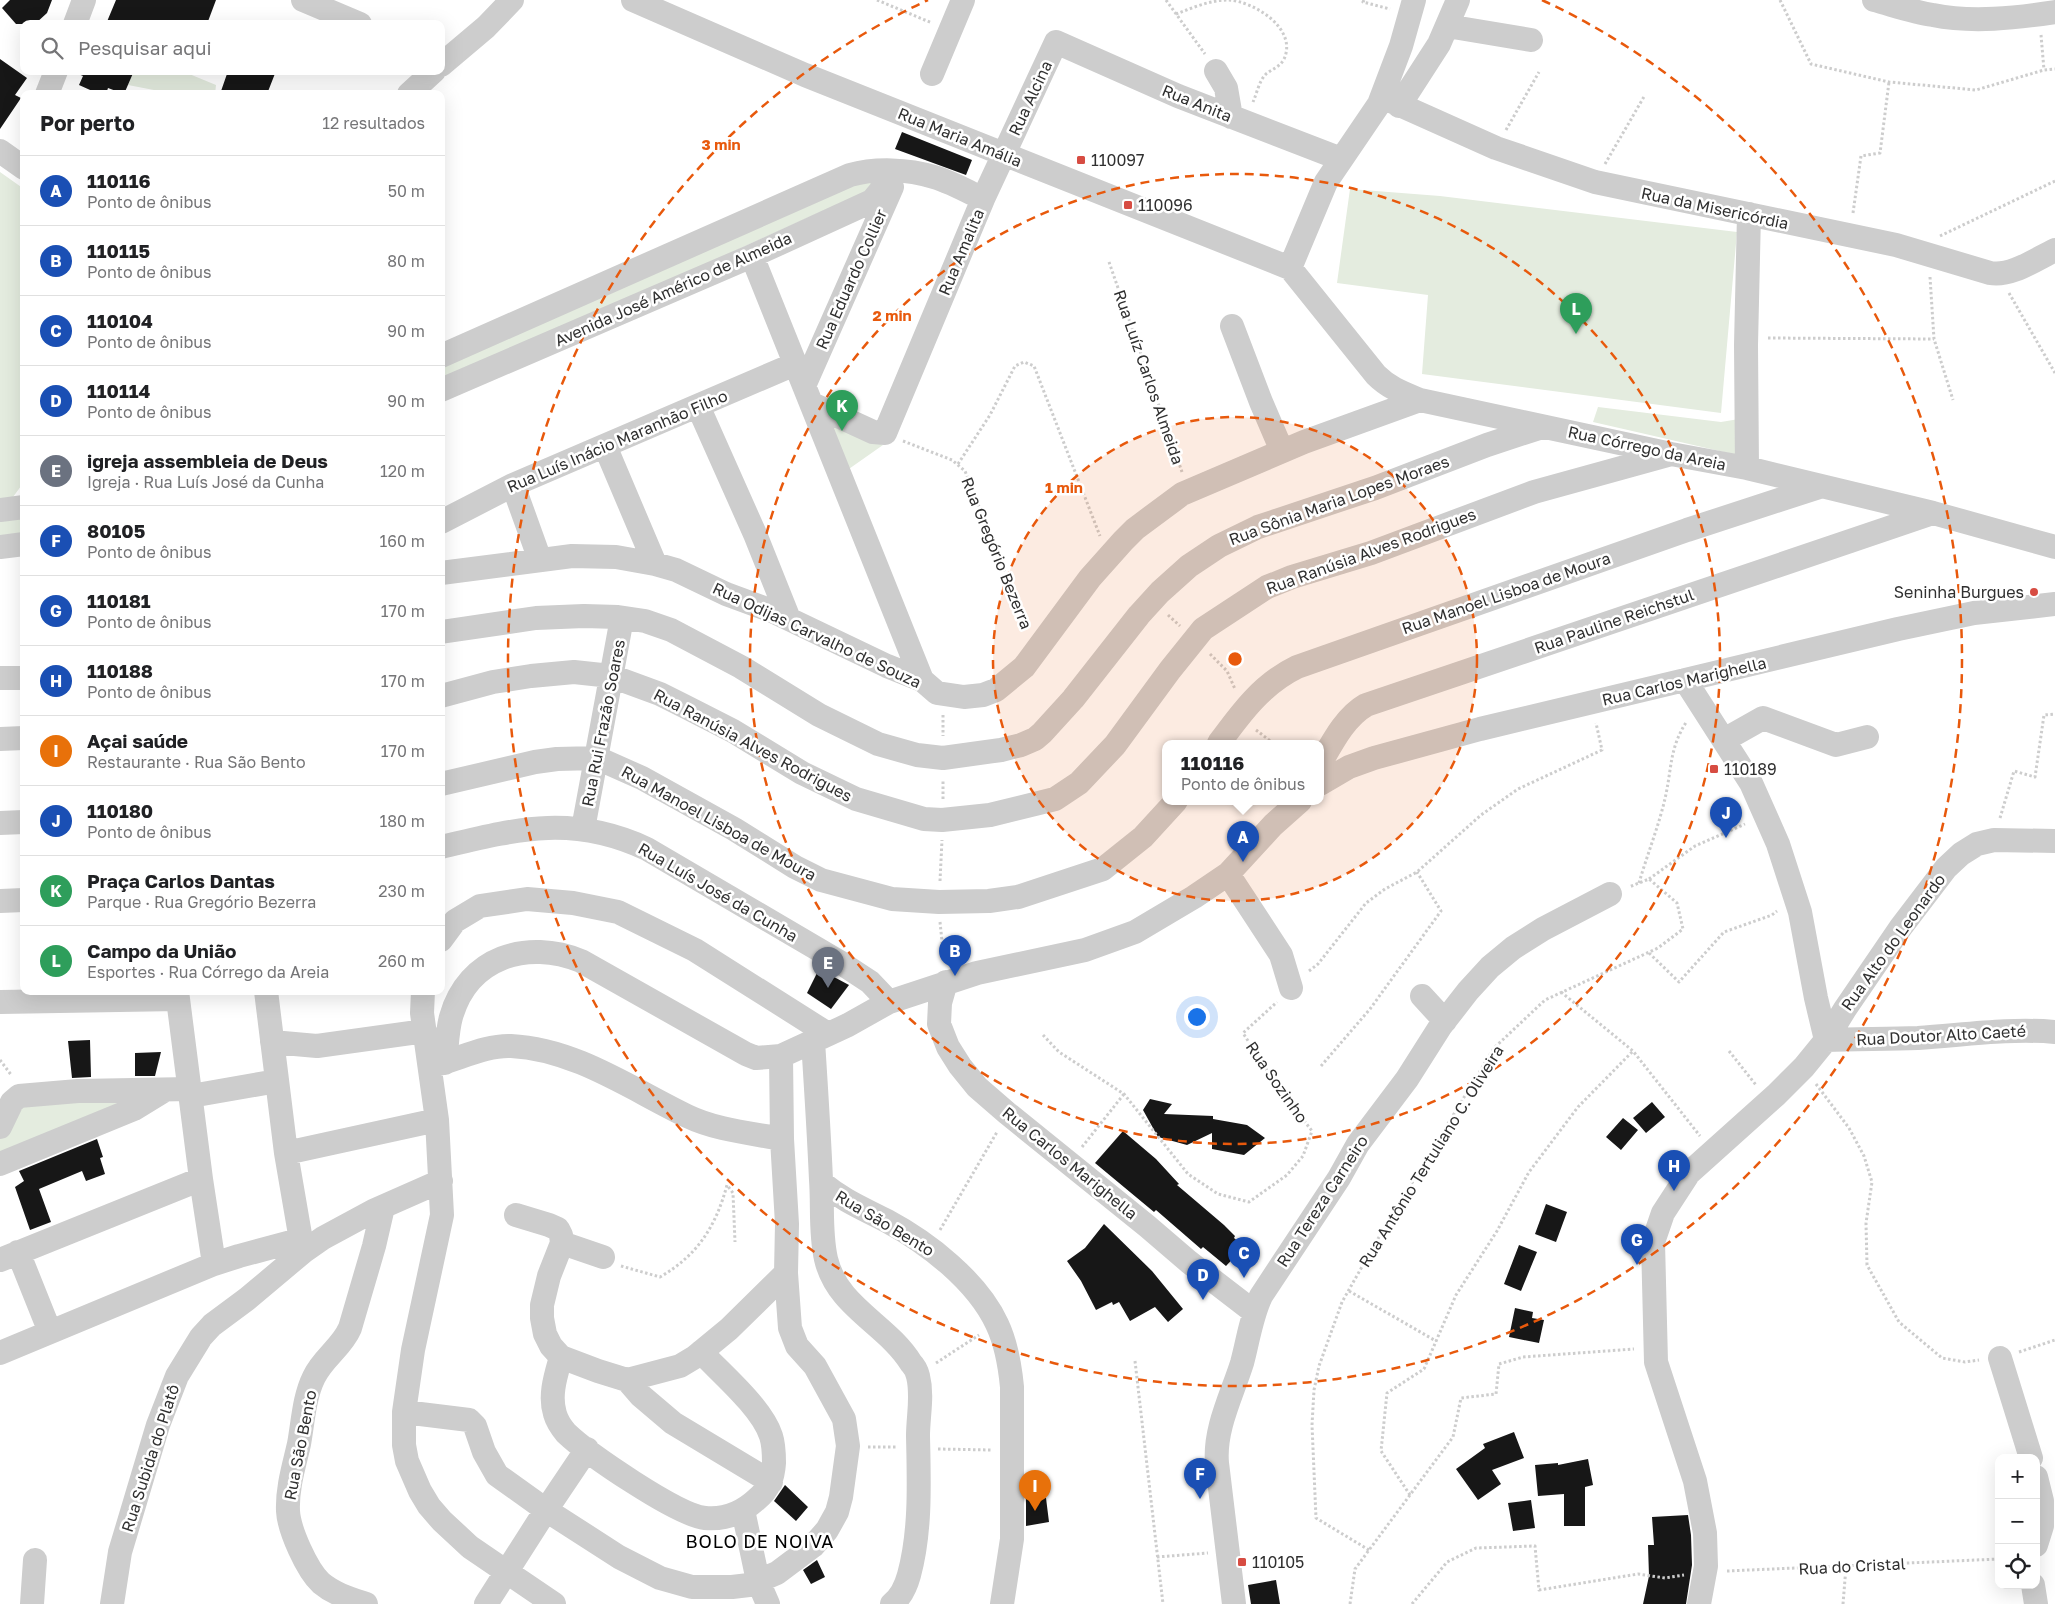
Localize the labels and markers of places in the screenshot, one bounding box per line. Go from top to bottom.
place label: 110097 [1091,150,1145,170]
marker: 110097 [1075,154,1087,166]
place label: 110096 [1138,195,1193,215]
marker: 110096 [1122,199,1134,211]
pin: L [1560,293,1592,334]
pin: K [826,390,858,431]
place label: Seninha Burgues [1894,582,2024,602]
marker: Seninha Burgues [2028,586,2040,598]
centre of rings [1226,650,1244,668]
place label: 110189 [1724,759,1777,779]
marker: 110189 [1708,763,1720,775]
pin: J [1710,797,1742,838]
pin: A [1227,821,1259,862]
pin: B [939,935,971,976]
pin: E [812,947,844,988]
pin: H [1658,1150,1690,1191]
pin: G [1621,1224,1653,1265]
pin: C [1228,1237,1260,1278]
pin: D [1187,1259,1219,1300]
pin: F [1184,1458,1216,1499]
pin: I [1019,1470,1051,1511]
place label: 110105 [1252,1552,1304,1572]
marker: 110105 [1236,1556,1248,1568]

